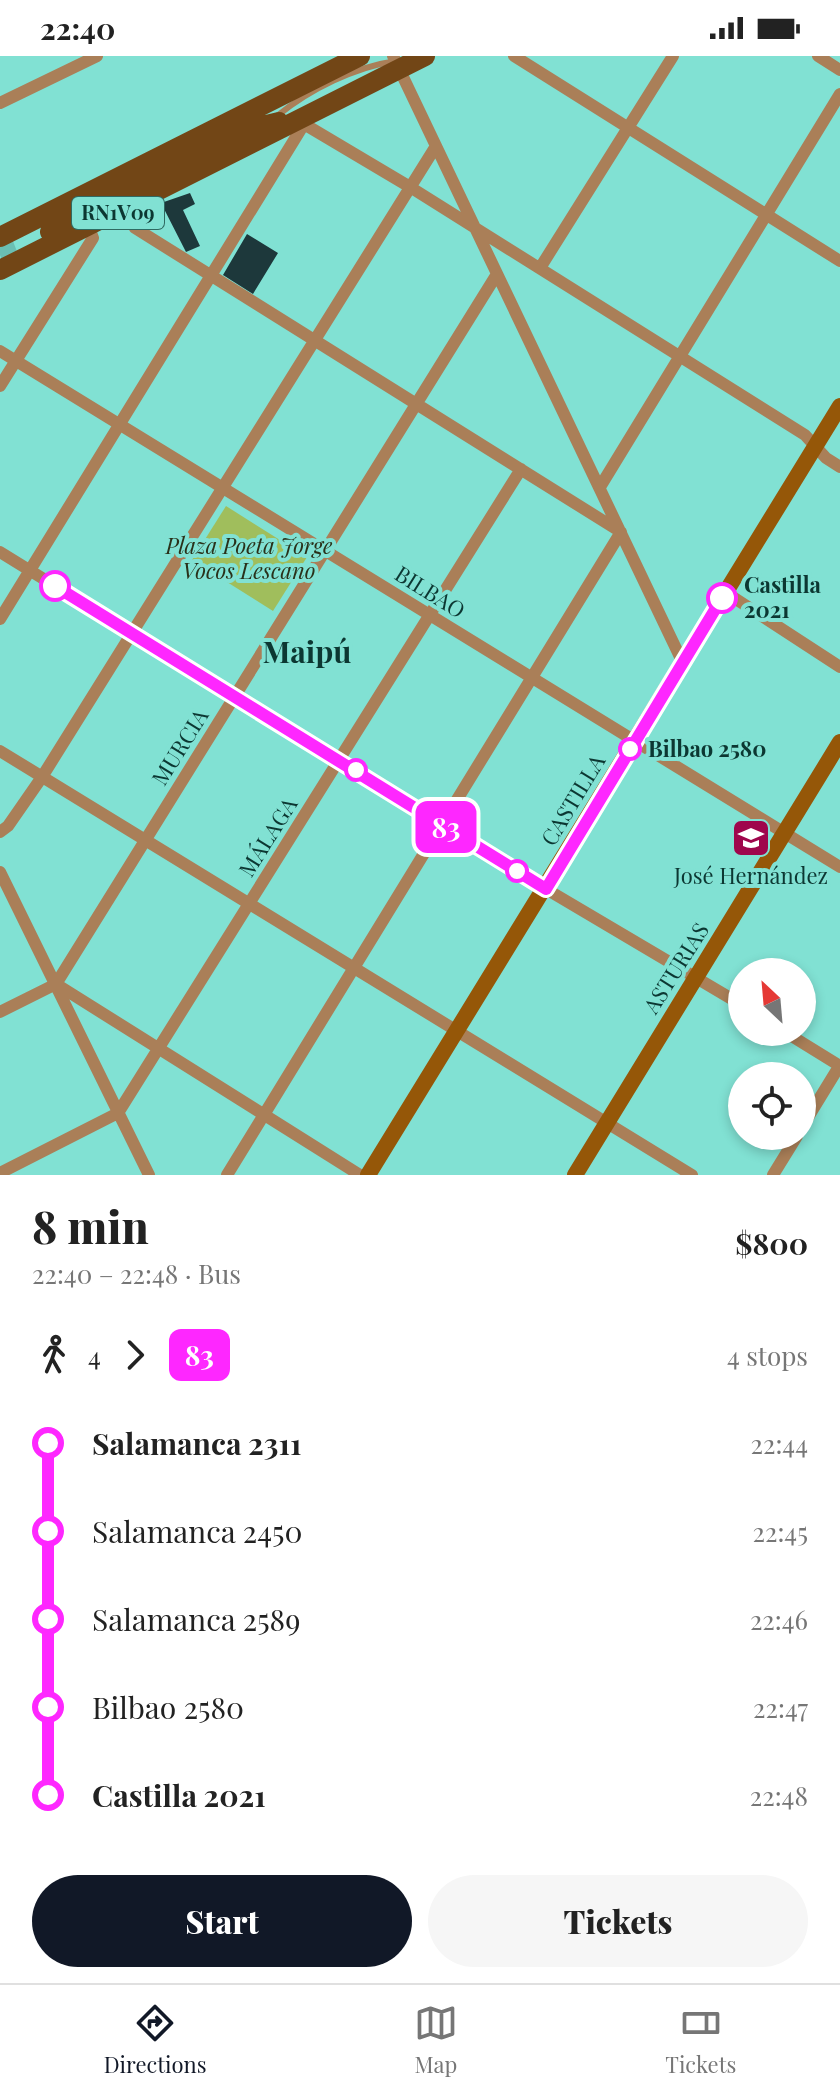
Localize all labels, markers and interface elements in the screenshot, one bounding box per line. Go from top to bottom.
text: 22:40 [40,8,115,48]
road number: RN1V09 [72,197,164,229]
park label: Plaza Poeta Jorge Vocos Lescano [164,530,333,585]
street label: BILBAO [390,558,471,624]
place label: Castilla 2021 [744,569,822,624]
unlabelled marker [40,571,70,601]
marker: Castilla 2021 [707,583,737,613]
district label: Maipú [263,631,351,671]
street label: MURCIA [144,702,214,790]
place label: Bilbao 2580 [648,733,766,763]
marker: Bilbao 2580 [619,738,641,760]
street label: CASTILLA [533,748,611,851]
unlabelled marker [345,759,367,781]
street label: MÁLAGA [231,791,303,882]
line badge: 83 [410,801,482,853]
text: 83 [431,808,461,845]
school or university icon: José Hernández [730,817,772,859]
unlabelled marker [506,860,528,882]
place label: José Hernández [673,860,828,890]
street label: ASTURIAS [635,916,715,1019]
north arrow [728,958,816,1046]
map controls [728,958,816,1150]
button: locate [728,1062,816,1150]
text: 8 min [32,1196,149,1255]
text: $800 [735,1223,808,1263]
text: 22:40 – 22:48 · Bus [32,1256,241,1291]
icon: walk [32,1333,76,1377]
icon: forward [113,1333,157,1377]
text: 83 [185,1336,214,1373]
text: 4 [88,1338,101,1373]
text: 4 stops [727,1338,808,1373]
text: Salamanca 2311 [92,1423,301,1463]
text: 22:44 [750,1426,808,1461]
text: Salamanca 2450 [92,1511,302,1551]
text: 22:45 [753,1514,808,1549]
text: Salamanca 2589 [92,1599,300,1639]
text: 22:46 [750,1602,808,1637]
text: Bilbao 2580 [92,1687,244,1727]
text: 22:47 [753,1690,808,1725]
text: Castilla 2021 [92,1775,266,1815]
text: 22:48 [750,1778,808,1813]
button: Start [32,1875,412,1967]
button: Tickets [428,1875,808,1967]
tab: Directions [104,2001,206,2079]
tab: Map [414,2001,458,2079]
tab: Tickets [665,2001,736,2079]

